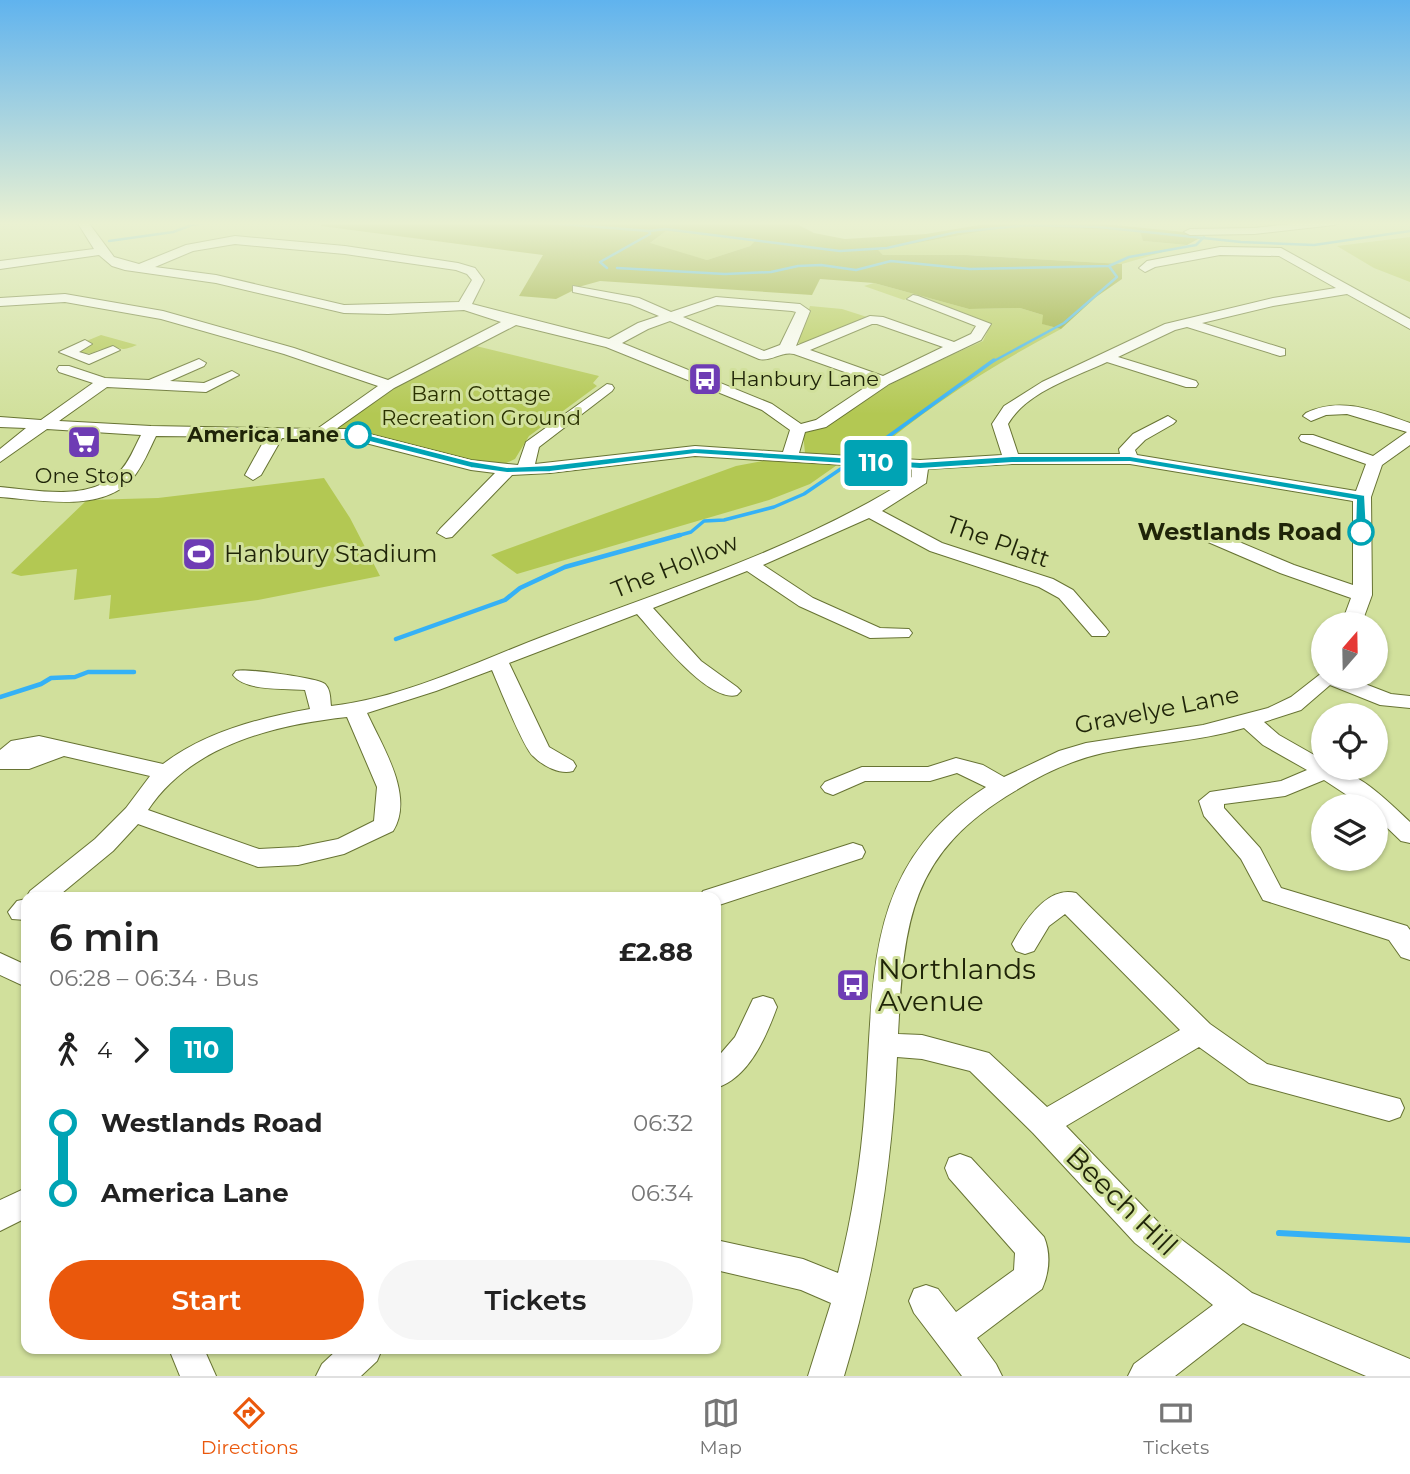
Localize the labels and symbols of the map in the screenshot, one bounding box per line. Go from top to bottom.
bus stop icon: Hanbury Lane [686,360,724,398]
place label: Hanbury Lane [730,366,879,391]
park label: Barn Cottage Recreation Ground [381,381,581,430]
place label: America Lane [186,422,339,447]
marker: America Lane [345,422,371,448]
supermarket icon: One Stop [65,423,103,461]
line badge: 110 [836,440,916,486]
place label: One Stop [35,463,133,488]
street label: The Platt [943,509,1054,574]
place label: Westlands Road [1138,517,1342,546]
marker: Westlands Road [1348,519,1374,545]
street label: The Hollow [607,527,742,604]
sports icon: Hanbury Stadium [180,535,218,573]
place label: Hanbury Stadium [224,539,438,568]
north arrow [1311,612,1388,690]
street label: Gravelye Lane [1072,679,1242,740]
place label: Northlands Avenue [878,952,1036,1018]
bus stop icon: Northlands Avenue [834,966,872,1004]
street label: Beech Hill [1059,1139,1185,1263]

